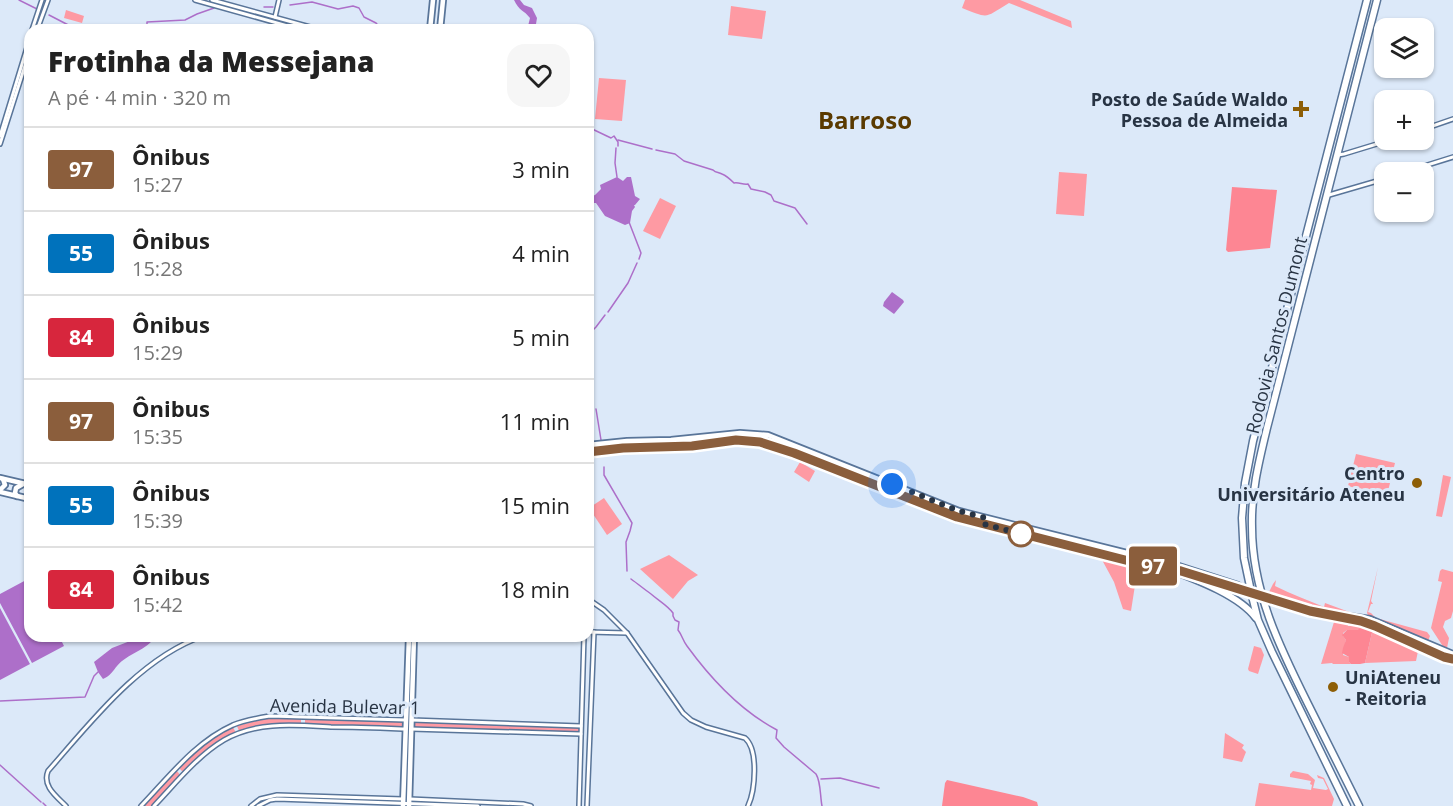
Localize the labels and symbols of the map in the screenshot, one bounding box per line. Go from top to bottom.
place label: Posto de Saúde Waldo Pessoa de Almeida [1091,87,1288,132]
marker: Posto de Saúde Waldo Pessoa de Almeida [1292,100,1310,118]
district label: Barroso [818,103,912,136]
street label: Rodovia Santos Dumont [1240,234,1312,436]
place label: Centro Universitário Ateneu [1217,461,1405,506]
your location [877,469,907,499]
marker: Centro Universitário Ateneu [1410,476,1424,490]
unlabelled marker [1008,521,1034,547]
line badge: 97 [1126,546,1180,586]
place label: UniAteneu - Reitoria [1345,665,1441,710]
marker: UniAteneu - Reitoria [1326,680,1340,694]
street label: Avenida Bulevar 1 [270,693,420,719]

